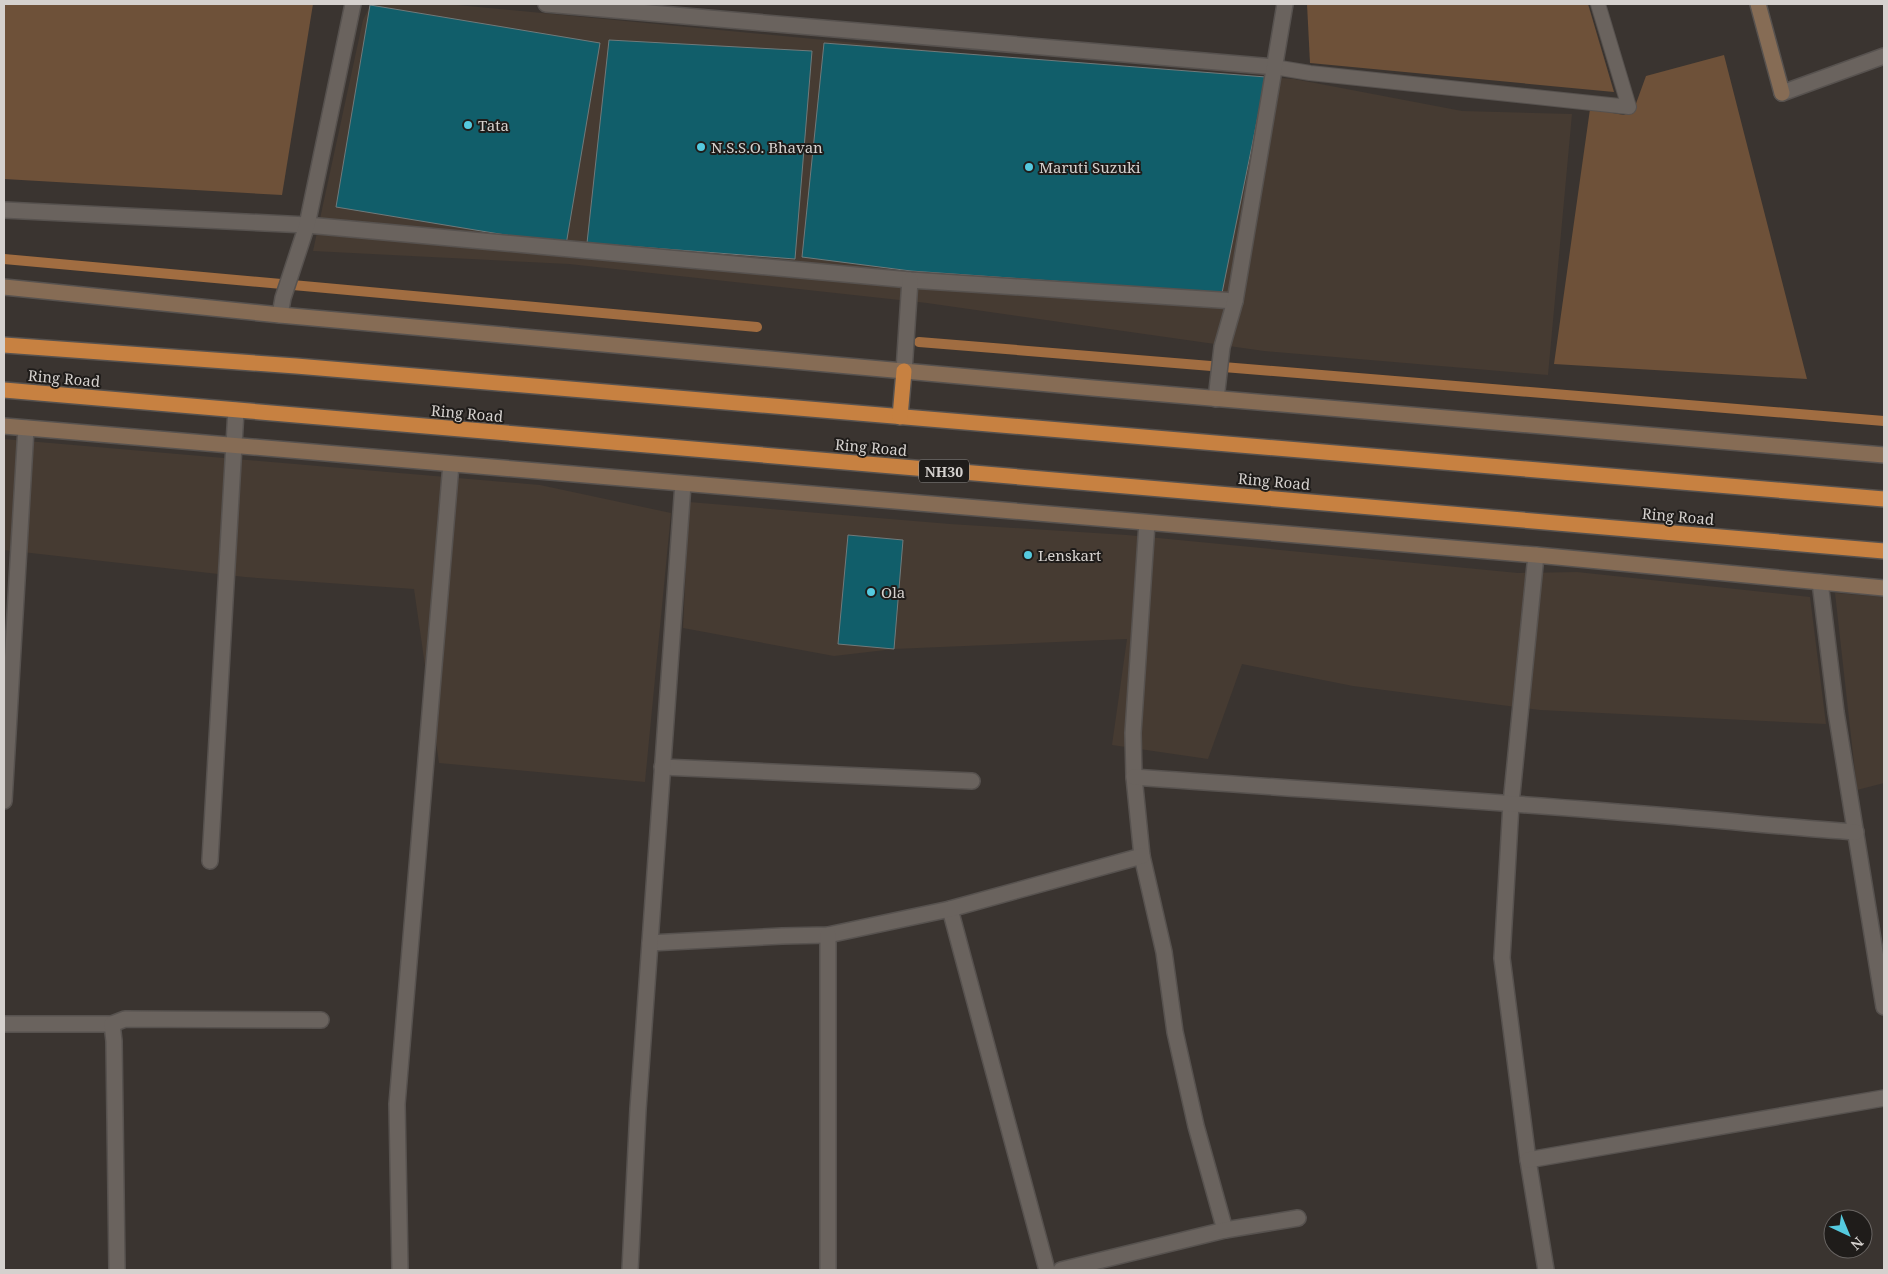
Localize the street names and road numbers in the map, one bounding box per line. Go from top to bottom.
street label: Ring Road [27,365,101,391]
street label: Ring Road [430,400,504,426]
street label: Ring Road [834,434,908,460]
road number: NH30 [919,460,969,482]
street label: Ring Road [1237,468,1311,494]
street label: Ring Road [1641,503,1715,529]

